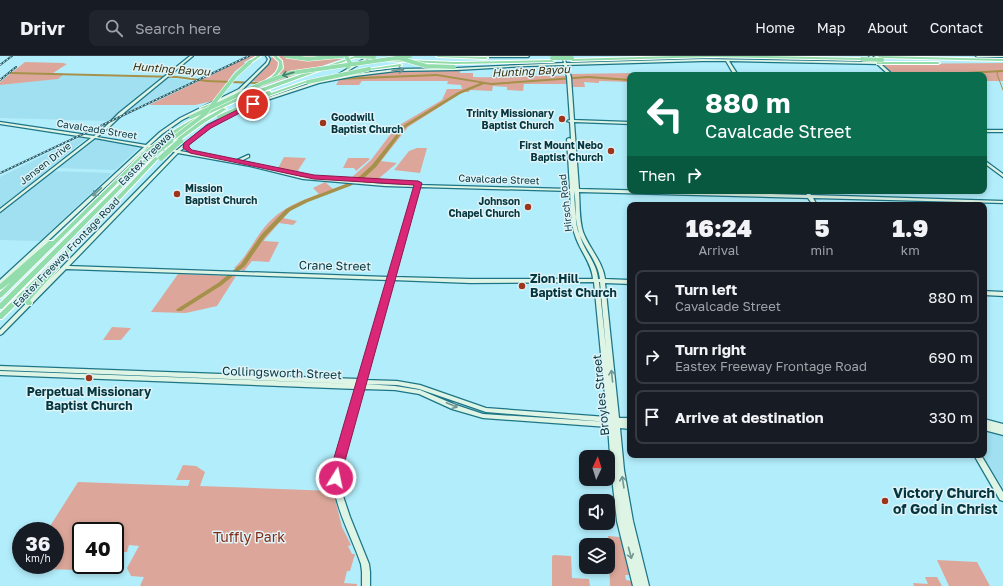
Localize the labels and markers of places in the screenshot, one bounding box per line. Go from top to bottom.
pin [236,87,270,121]
place label: Trinity Missionary Baptist Church [466,107,554,131]
place label: Goodwill Baptist Church [331,111,403,135]
marker: Trinity Missionary Baptist Church [557,114,567,124]
marker: Goodwill Baptist Church [318,118,328,128]
place label: First Mount Nebo Baptist Church [519,139,603,163]
marker: First Mount Nebo Baptist Church [606,146,616,156]
place label: Mission Baptist Church [185,182,257,206]
marker: Mission Baptist Church [172,189,182,199]
place label: Johnson Chapel Church [449,195,520,219]
marker: Johnson Chapel Church [523,202,533,212]
place label: Zion Hill Baptist Church [530,271,617,300]
marker: Zion Hill Baptist Church [517,281,527,291]
marker: Perpetual Missionary Baptist Church [84,373,94,383]
place label: Perpetual Missionary Baptist Church [27,384,152,413]
place label: Victory Church of God in Christ [893,484,998,517]
marker: Victory Church of God in Christ [880,496,890,506]

